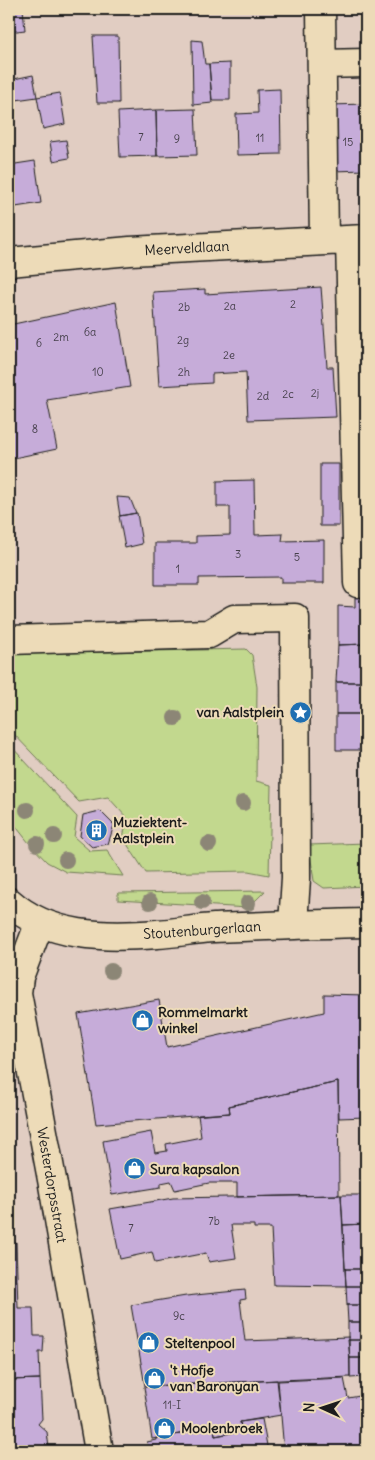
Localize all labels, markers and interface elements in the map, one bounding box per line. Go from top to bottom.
house number: 7 [138,130,144,144]
house number: 11 [256,131,264,145]
house number: 9 [174,132,180,146]
house number: 15 [343,135,353,149]
street label: Meerveldlaan [144,237,230,259]
house number: 2 [290,297,296,311]
house number: 2a [224,299,236,313]
house number: 2b [178,300,190,314]
house number: 6a [84,325,96,339]
house number: 2m [53,330,69,344]
house number: 2g [177,333,189,347]
house number: 6 [36,336,42,350]
house number: 2e [223,348,235,362]
house number: 10 [92,365,104,379]
house number: 2h [178,365,190,379]
house number: 2j [311,386,319,400]
house number: 2c [282,387,294,401]
house number: 2d [257,389,270,403]
house number: 8 [32,422,38,436]
house number: 3 [235,547,241,561]
house number: 5 [294,550,300,564]
house number: 1 [176,562,180,576]
place icon: van Aalstplein [288,700,312,724]
place label: van Aalstplein [197,703,284,721]
place label: Muziektent- Aalstplein [113,813,187,847]
building icon: Muziektent- Aalstplein [85,818,109,842]
street label: Stoutenburgerlaan [142,917,262,943]
place label: Rommelmarkt winkel [158,1003,248,1037]
shop icon: Rommelmarkt winkel [130,1008,154,1032]
street label: Westerdorpsstraat [33,1126,71,1245]
shop icon: Sura kapsalon [122,1157,146,1181]
place label: Sura kapsalon [150,1160,239,1178]
house number: 7b [208,1214,220,1228]
house number: 7 [128,1221,134,1235]
house number: 9c [173,1309,185,1323]
shop icon: Steltenpool [137,1331,161,1355]
place label: Steltenpool [165,1334,235,1352]
place label: 't Hofje van Baronyan [170,1361,259,1395]
shop icon: 't Hofje van Baronyan [142,1366,166,1390]
north arrow [298,1382,348,1432]
house number: 11-I [163,1398,181,1412]
text: N [300,1402,318,1413]
shop icon: Moolenbroek [153,1416,177,1440]
place label: Moolenbroek [181,1419,263,1437]

